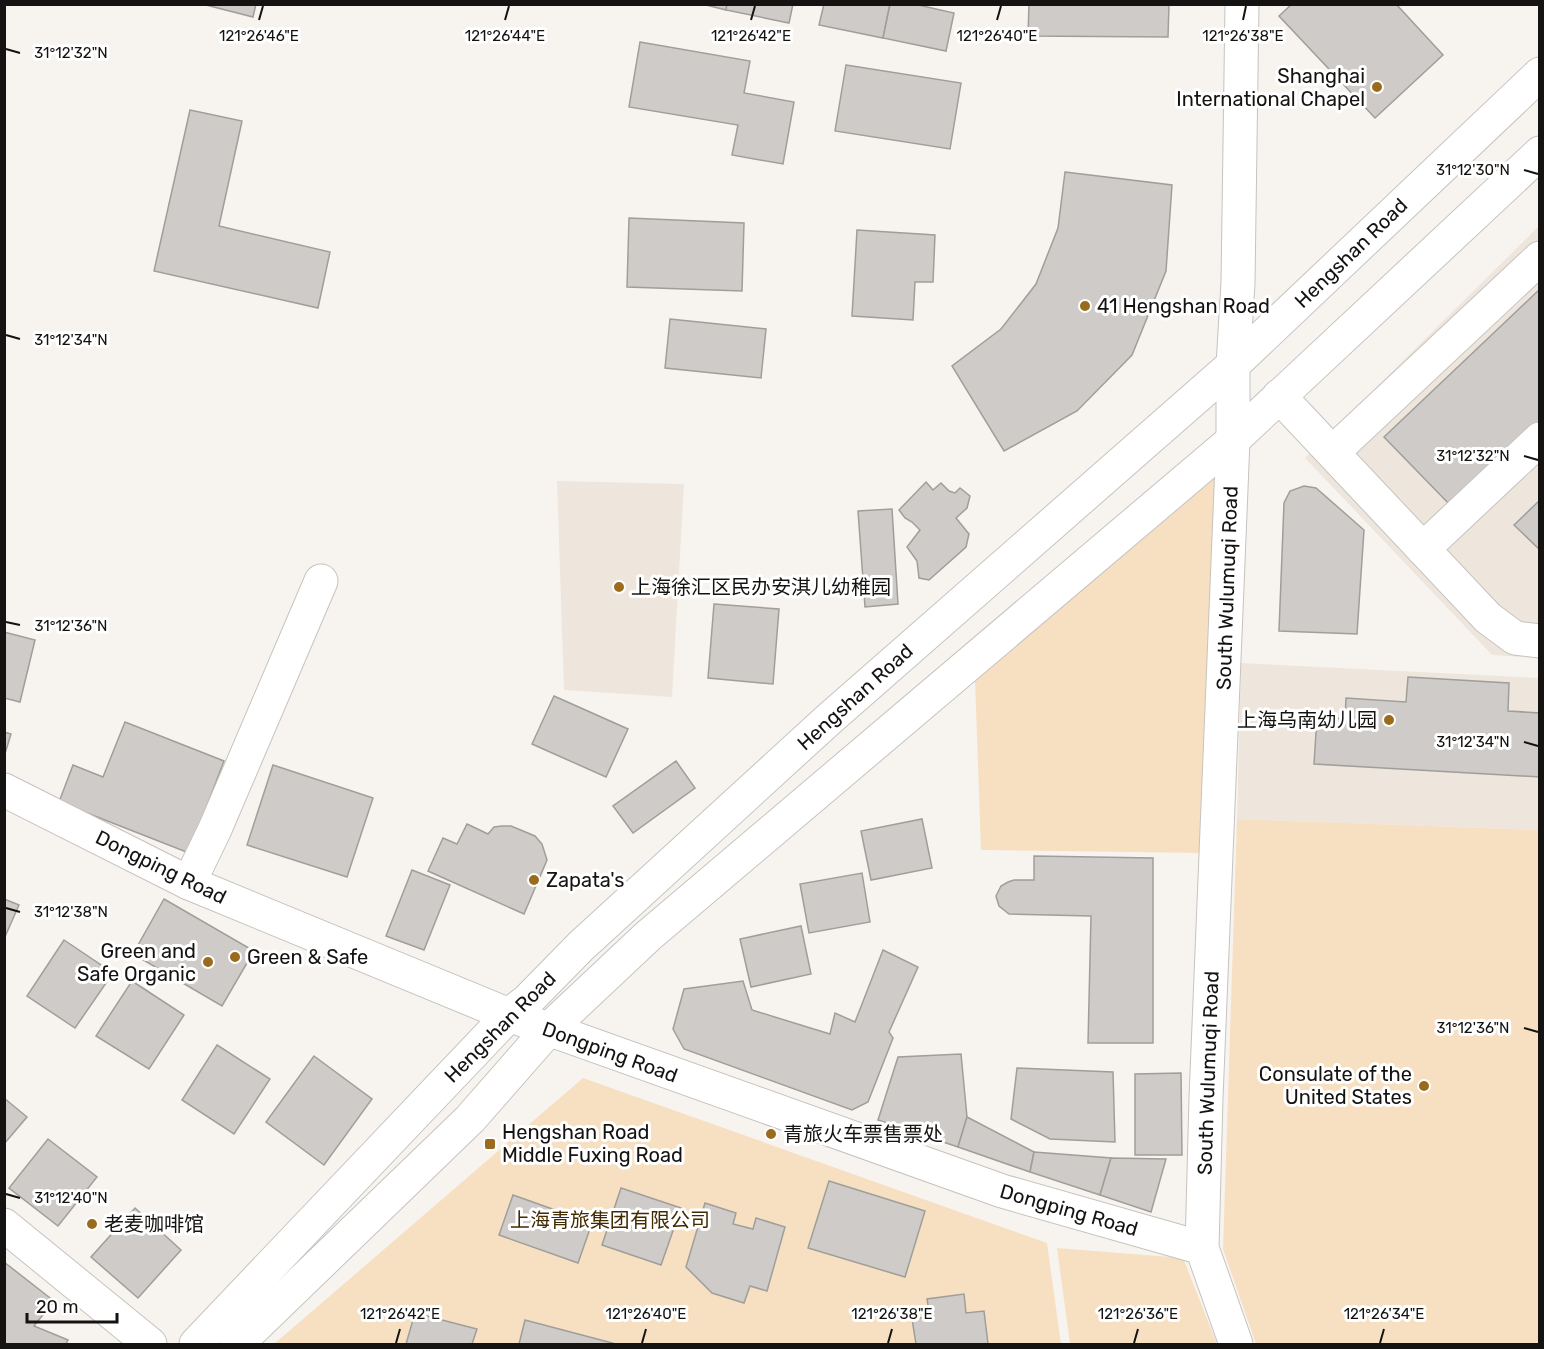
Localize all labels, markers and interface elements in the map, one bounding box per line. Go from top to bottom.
text: 121°26'46"E [219,27,299,45]
text: 121°26'44"E [465,27,545,45]
text: 121°26'42"E [711,27,791,45]
text: 121°26'40"E [957,27,1037,45]
text: 121°26'38"E [1202,27,1284,45]
text: 31°12'32"N [34,44,108,62]
place label: Shanghai International Chapel [1176,64,1365,111]
marker: Shanghai International Chapel [1370,80,1384,94]
text: 31°12'30"N [1436,161,1510,179]
street label: Hengshan Road [1290,193,1412,313]
place label: 41 Hengshan Road [1097,294,1270,318]
marker: 41 Hengshan Road [1078,299,1092,313]
text: 31°12'34"N [34,331,108,349]
text: 31°12'32"N [1436,447,1510,465]
street label: South Wulumuqi Road [1211,486,1243,690]
place label: 上海徐汇区民办安淇儿幼稚园 [631,575,891,599]
marker: 上海徐汇区民办安淇儿幼稚园 [612,580,626,594]
text: 31°12'36"N [34,617,108,635]
street label: Hengshan Road [792,639,918,755]
place label: 上海乌南幼儿园 [1237,708,1377,732]
marker: 上海乌南幼儿园 [1382,713,1396,727]
text: 31°12'34"N [1436,733,1510,751]
street label: Dongping Road [92,825,230,909]
place label: Zapata's [546,868,624,892]
marker: Zapata's [527,873,541,887]
text: 31°12'38"N [34,903,108,921]
place label: Green and Safe Organic [77,939,196,986]
place label: Green & Safe [247,945,368,969]
marker: Green & Safe [228,950,242,964]
marker: Green and Safe Organic [201,955,215,969]
street label: Hengshan Road [439,966,561,1088]
street label: South Wulumuqi Road [1192,971,1224,1175]
street label: Dongping Road [539,1016,681,1088]
text: 31°12'36"N [1436,1019,1510,1037]
place label: Consulate of the United States [1259,1062,1412,1109]
marker: Consulate of the United States [1417,1079,1431,1093]
place label: Hengshan Road Middle Fuxing Road [502,1120,683,1167]
place label: 青旅火车票售票处 [783,1122,943,1146]
marker: 青旅火车票售票处 [764,1127,778,1141]
marker: Hengshan Road Middle Fuxing Road [483,1137,497,1151]
street label: Dongping Road [997,1179,1141,1241]
text: 31°12'40"N [34,1189,108,1207]
park label: 上海青旅集团有限公司 [510,1208,710,1232]
place label: 老麦咖啡馆 [104,1212,204,1236]
marker: 老麦咖啡馆 [85,1217,99,1231]
scale bar [27,1286,117,1324]
text: 20 m [36,1296,78,1318]
text: 121°26'42"E [360,1305,440,1323]
text: 121°26'40"E [606,1305,686,1323]
text: 121°26'38"E [851,1305,933,1323]
text: 121°26'36"E [1098,1305,1178,1323]
text: 121°26'34"E [1344,1305,1424,1323]

